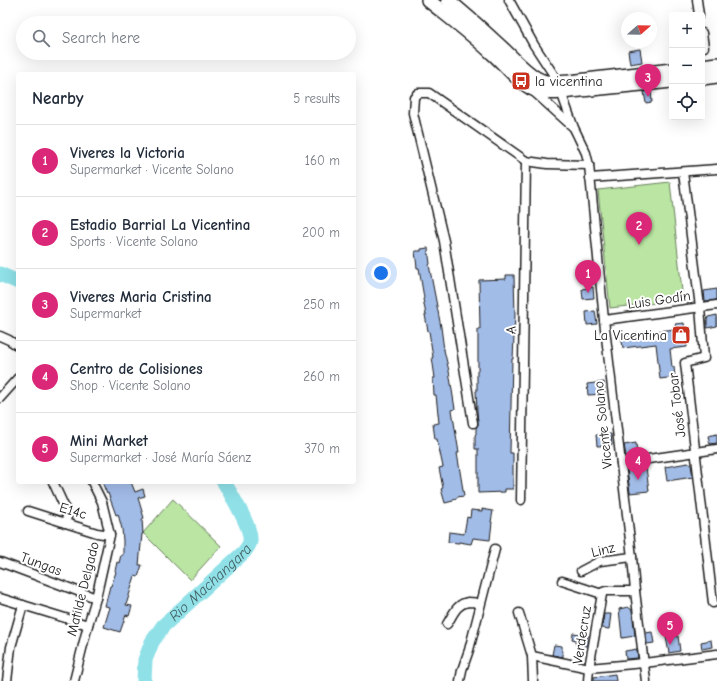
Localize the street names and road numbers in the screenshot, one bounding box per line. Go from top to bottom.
street label: Luis Godín [626,287,692,313]
street label: A [502,326,520,334]
street label: José Tobar [665,371,689,438]
street label: Vicente Solano [590,380,616,470]
street label: E14c [57,499,89,523]
street label: Linz [589,539,617,561]
street label: Matilde Delgado [63,540,103,638]
street label: Tungas [18,548,64,580]
street label: Verdecruz [569,605,595,665]

